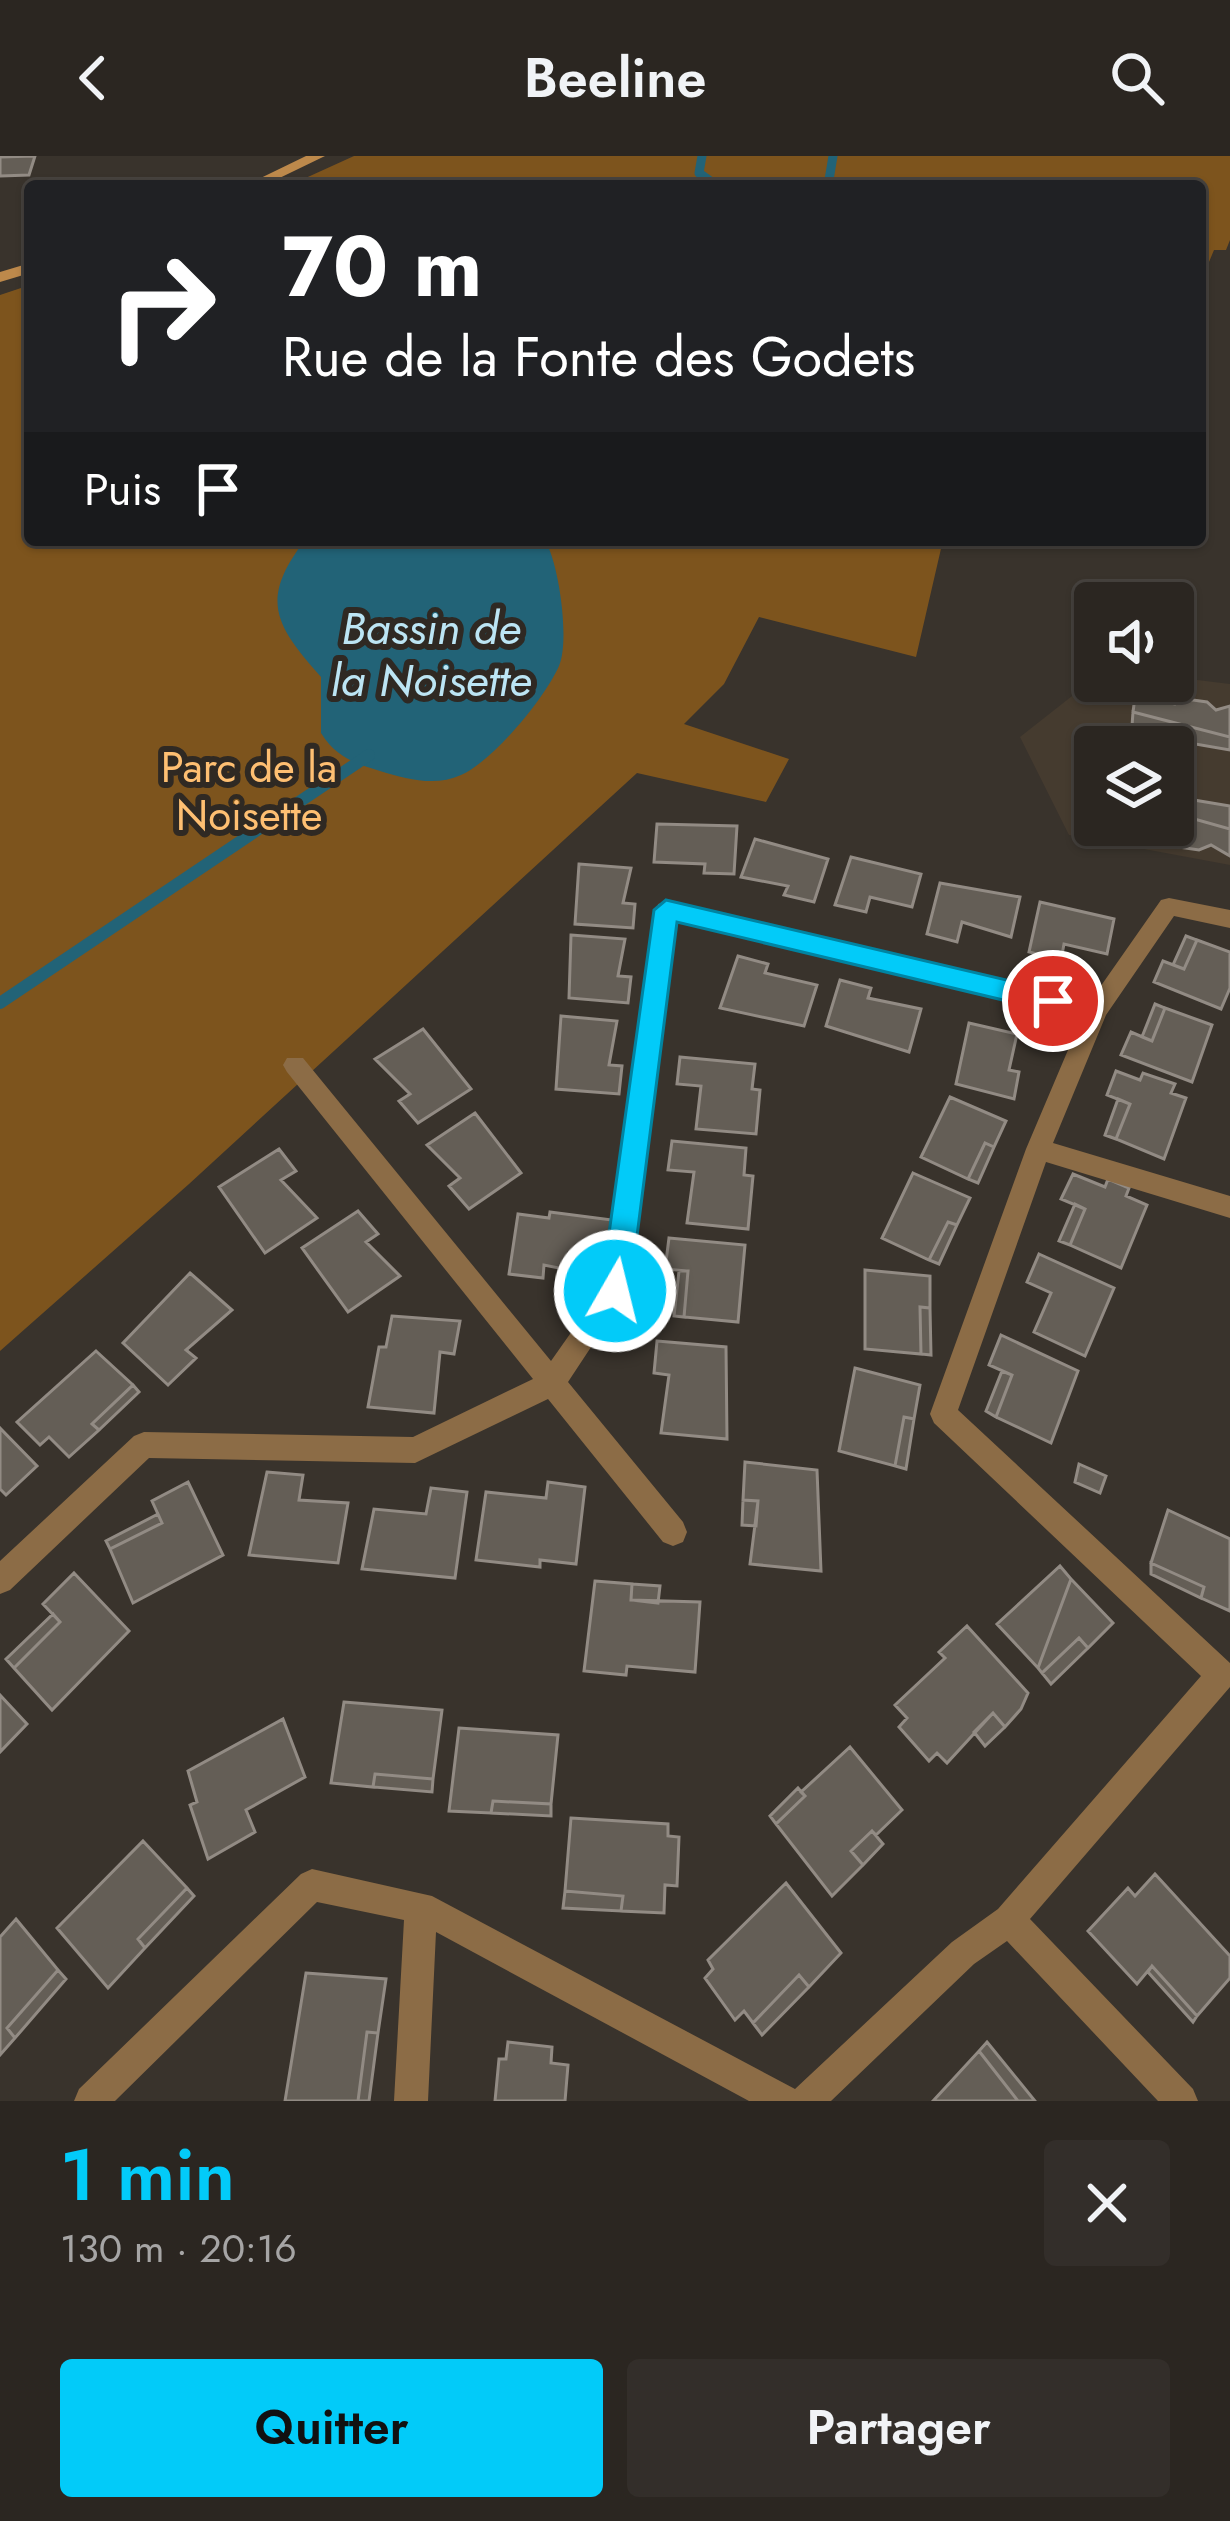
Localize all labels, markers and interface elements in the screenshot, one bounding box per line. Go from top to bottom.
text: Beeline [524,39,706,117]
icon: back [60,45,126,111]
icon: search [1104,45,1170,111]
text: 70 m [282,206,482,328]
icon: right [84,228,240,384]
text: Rue de la Fonte des Godets [282,318,915,396]
icon: arrive [185,456,251,522]
text: Puis [84,457,161,522]
map controls [1074,582,1194,846]
button: sound [1074,582,1194,702]
water label: Bassin de la Noisette [330,596,532,713]
button: layers [1074,726,1194,846]
park label: Parc de la Noisette [161,737,337,846]
pin [1002,950,1104,1052]
icon: arrive [1020,968,1086,1034]
position arrow [552,1228,678,1354]
text: 1 min [60,2123,235,2227]
button: close [1044,2140,1170,2266]
text: 130 m · 20:16 [60,2220,297,2277]
button: Quitter [60,2359,603,2497]
button: Partager [627,2359,1170,2497]

